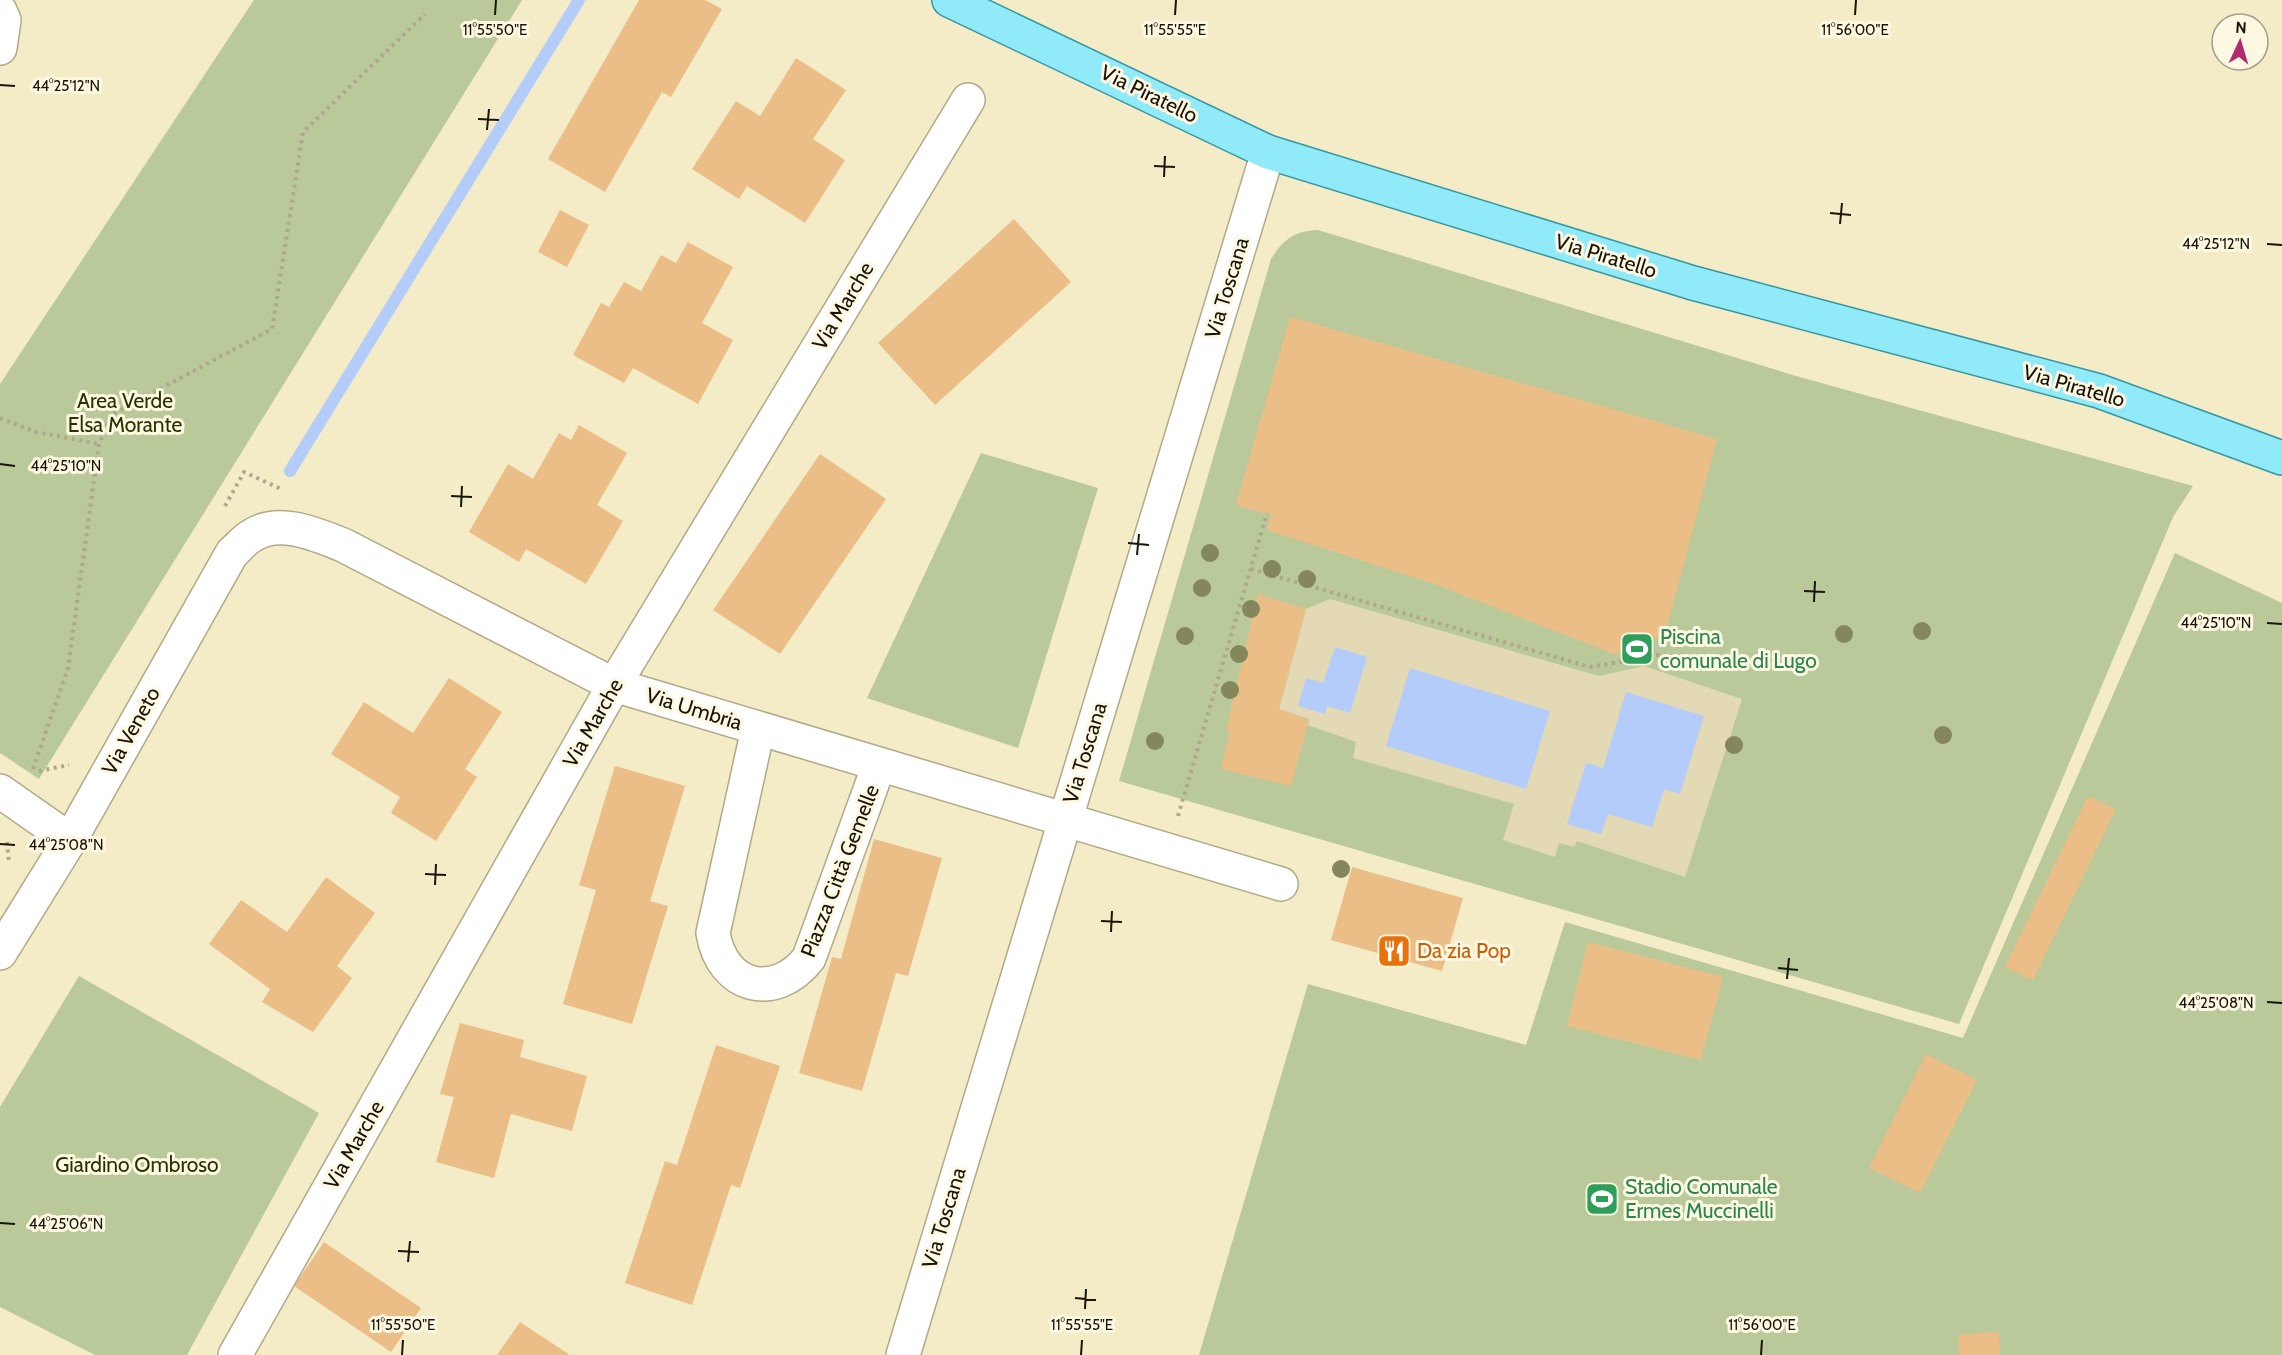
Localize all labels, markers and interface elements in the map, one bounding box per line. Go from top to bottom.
north arrow [2210,12,2270,72]
text: N [2235,18,2247,37]
text: 11°55'50"E [463,21,527,39]
text: 11°55'55"E [1144,21,1206,39]
text: 11°56'00"E [1821,21,1889,39]
street label: Via Piratello [1097,59,1202,128]
text: 44°25'12"N [32,77,100,95]
street label: Via Piratello [1552,228,1660,283]
street label: Via Toscana [1199,234,1254,341]
text: 44°25'12"N [2182,235,2250,253]
street label: Via Marche [807,257,879,354]
street label: Via Piratello [2020,359,2128,412]
park label: Area Verde Elsa Morante [68,388,182,437]
text: 44°25'10"N [31,457,101,475]
text: 44°25'10"N [2181,614,2251,632]
place label: Piscina comunale di Lugo [1660,624,1817,673]
sports icon: Piscina comunale di Lugo [1619,631,1655,667]
street label: Via Marche [557,674,628,771]
street label: Via Umbria [643,682,745,735]
street label: Via Veneto [96,683,165,779]
street label: Via Toscana [1057,699,1112,806]
street label: Piazza Città Gemelle [795,781,884,960]
text: 44°25'08"N [28,836,104,854]
restaurant icon: Da zia Pop [1376,933,1412,969]
place label: Da zia Pop [1417,938,1511,963]
text: 44°25'08"N [2178,994,2254,1012]
street label: Via Marche [318,1096,389,1193]
park label: Giardino Ombroso [55,1152,219,1177]
street label: Via Toscana [916,1164,971,1271]
place label: Stadio Comunale Ermes Muccinelli [1625,1174,1778,1223]
sports icon: Stadio Comunale Ermes Muccinelli [1584,1181,1620,1217]
text: 44°25'06"N [29,1215,103,1233]
text: 11°55'50"E [371,1316,435,1334]
text: 11°55'55"E [1051,1316,1113,1334]
text: 11°56'00"E [1728,1316,1796,1334]

